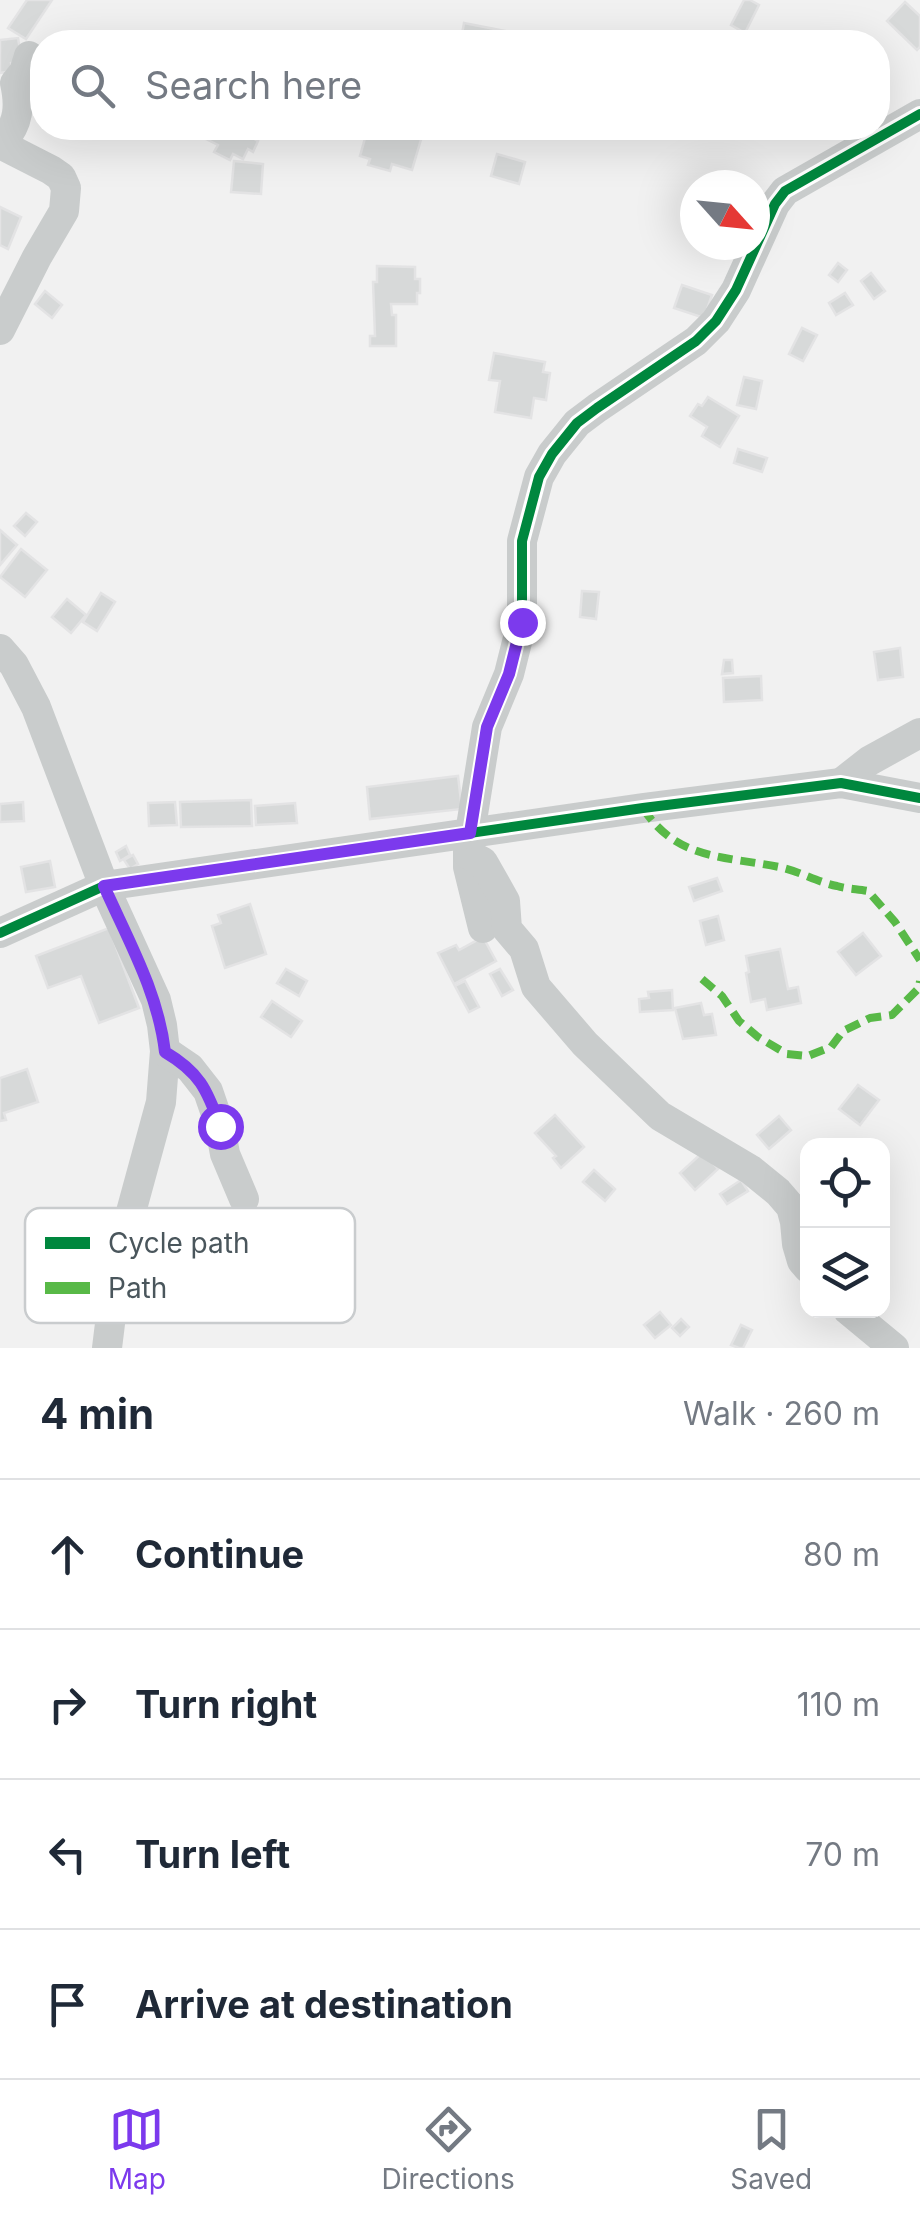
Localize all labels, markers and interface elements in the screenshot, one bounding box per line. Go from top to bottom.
search box [30,30,890,140]
icon: search [65,58,120,113]
text: Search here [145,62,362,108]
north arrow [680,170,770,260]
route end [500,600,546,646]
route start [198,1104,244,1150]
map controls [800,1138,890,1318]
button: locate [800,1138,890,1228]
legend [25,1208,355,1323]
text: Cycle path [108,1226,249,1260]
button: layers [800,1228,890,1318]
text: Path [108,1271,167,1305]
text: 4 min [40,1388,154,1439]
text: Walk · 260 m [683,1394,880,1433]
icon: ahead [40,1527,95,1582]
text: Continue [135,1531,304,1577]
text: 80 m [803,1535,880,1574]
icon: right [40,1677,95,1732]
text: Turn right [135,1681,317,1727]
text: 110 m [797,1685,880,1724]
icon: left [40,1827,95,1882]
text: Turn left [135,1831,290,1877]
text: 70 m [805,1835,880,1874]
icon: arrive [40,1977,95,2032]
text: Arrive at destination [135,1981,513,2027]
tab: Map [108,2102,166,2196]
tab: Directions [381,2102,515,2196]
tab: Saved [730,2102,812,2196]

